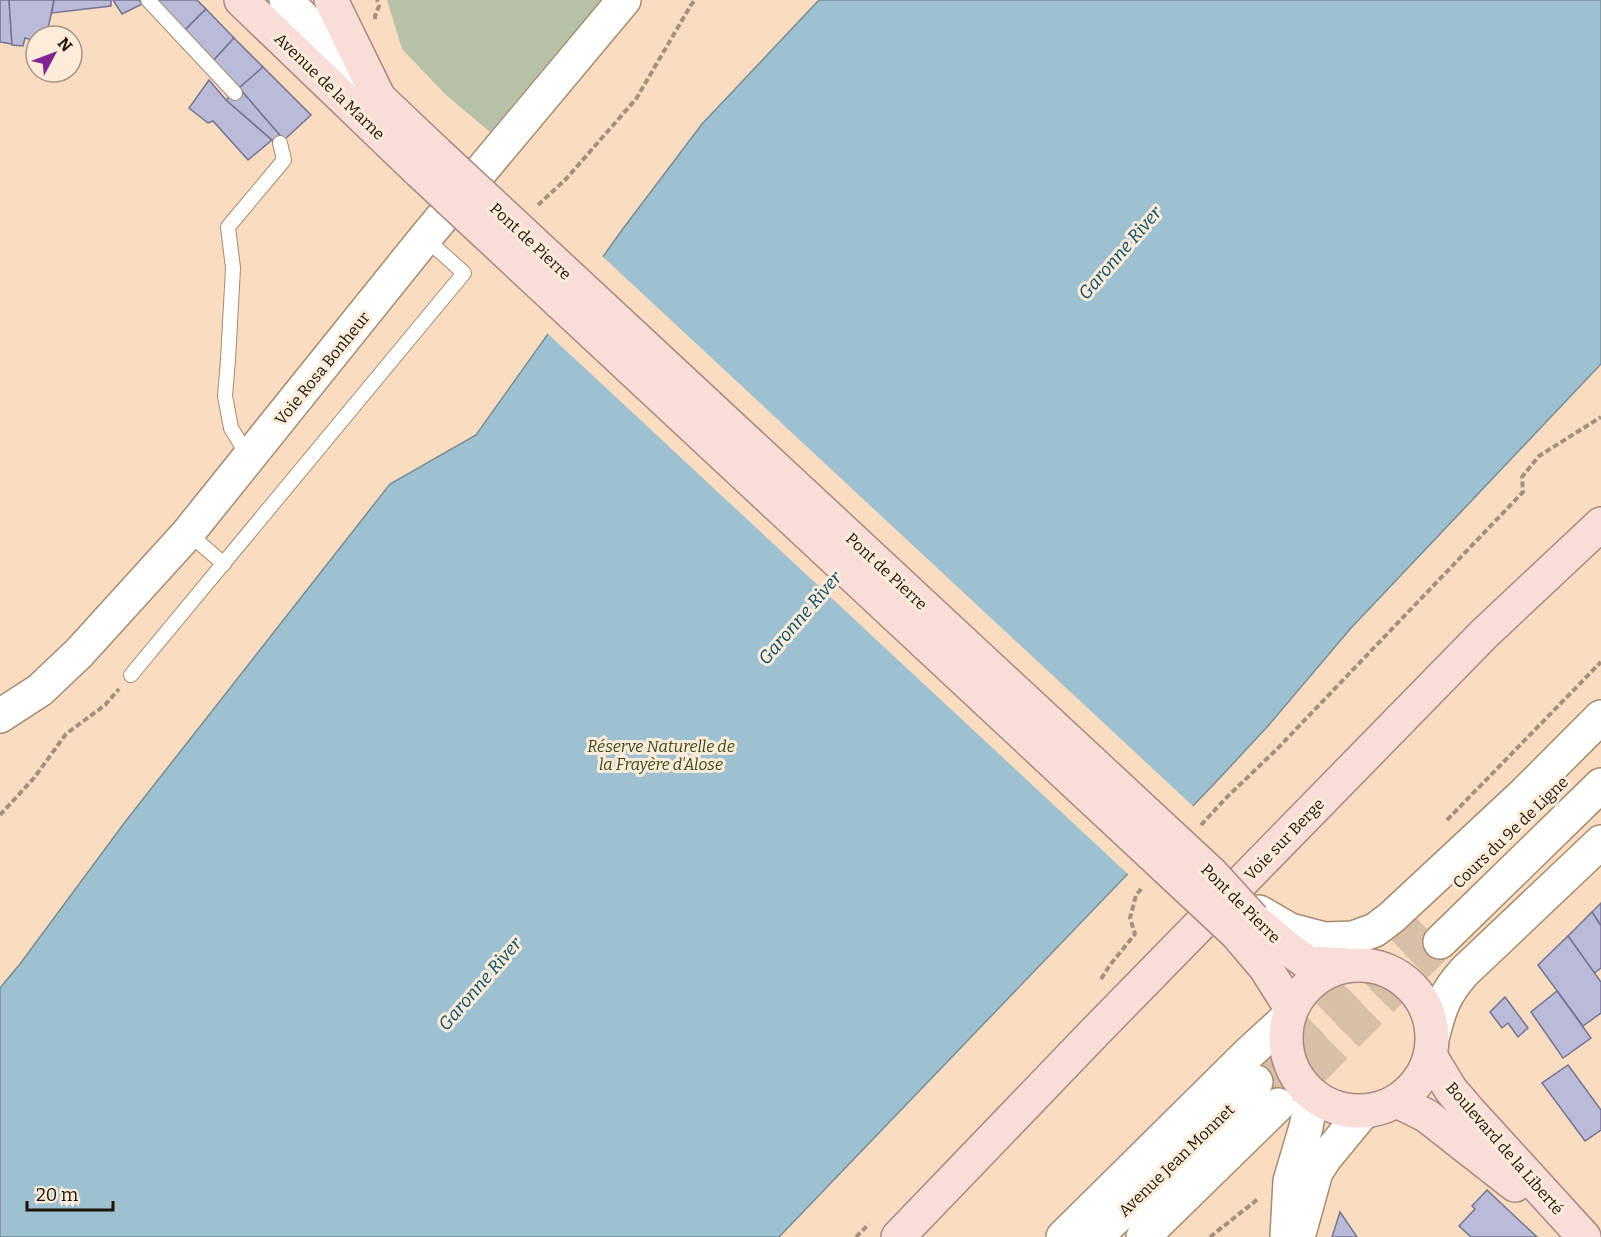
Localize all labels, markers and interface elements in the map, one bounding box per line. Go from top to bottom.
north arrow [24,24,84,84]
street label: Avenue de la Marne [271,29,389,144]
text: N [54,34,76,55]
street label: Pont de Pierre [486,199,575,284]
water label: Garonne River [1074,202,1167,304]
street label: Voie Rosa Bonheur [271,308,374,429]
street label: Pont de Pierre [842,529,931,614]
water label: Garonne River [754,567,847,669]
park label: Réserve Naturelle de la Frayère d'Alose [587,737,735,774]
street label: Cours du 9e de Ligne [1449,772,1572,892]
street label: Voie sur Berge [1240,794,1328,884]
street label: Pont de Pierre [1197,860,1284,947]
water label: Garonne River [434,933,527,1035]
street label: Boulevard de la Liberté [1442,1078,1567,1218]
street label: Avenue Jean Monnet [1115,1100,1238,1220]
scale bar [27,1174,112,1212]
text: 20 m [36,1184,78,1206]

